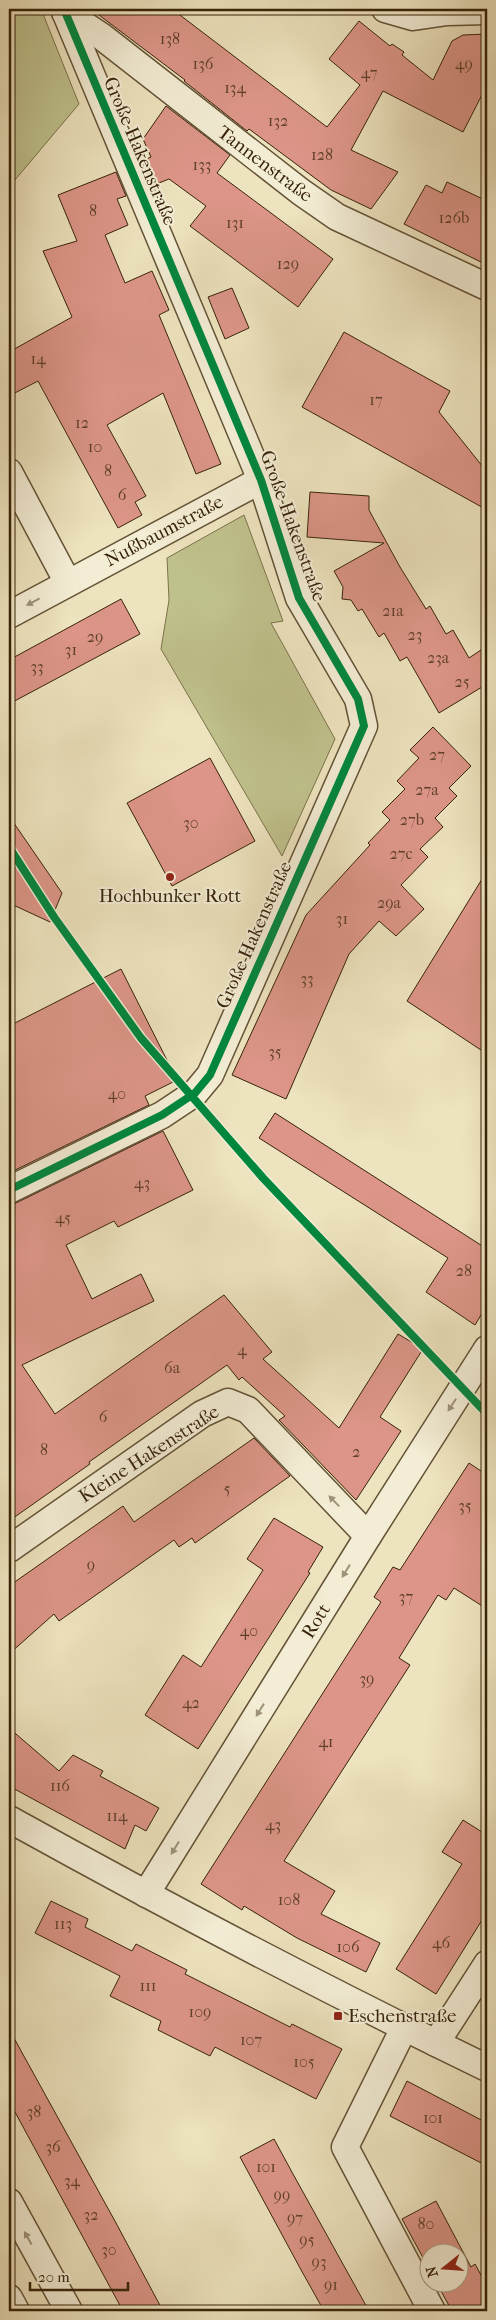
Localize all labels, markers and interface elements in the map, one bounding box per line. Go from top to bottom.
house number: 138 [160,29,180,48]
house number: 136 [193,54,214,73]
house number: 49 [455,54,473,73]
house number: 47 [361,63,378,82]
street label: Große Hakenstraße [99,74,181,228]
house number: 134 [224,78,246,97]
house number: 132 [268,111,288,130]
street label: Tannenstraße [213,121,317,207]
house number: 128 [311,145,333,164]
house number: 133 [193,155,211,174]
house number: 8 [89,201,97,220]
house number: 126b [439,208,469,227]
house number: 131 [226,213,244,232]
house number: 129 [277,254,299,273]
house number: 14 [30,349,46,368]
house number: 17 [369,390,383,409]
house number: 12 [75,413,89,432]
house number: 10 [88,437,102,456]
street label: Große Hakenstraße [255,448,331,604]
house number: 8 [104,461,112,480]
house number: 6 [118,485,127,504]
street label: Nußbaumstraße [101,491,227,571]
one-way arrow [25,598,40,606]
house number: 21a [382,601,404,620]
house number: 23 [408,625,422,644]
house number: 29 [87,627,103,646]
house number: 31 [65,640,77,659]
house number: 23a [427,648,450,667]
house number: 33 [30,657,44,676]
house number: 25 [454,672,470,691]
house number: 27 [429,745,445,764]
house number: 27a [415,780,439,799]
house number: 27b [400,810,424,829]
house number: 30 [183,813,199,832]
house number: 27c [390,844,413,863]
street label: Große Hakenstraße [212,858,296,1012]
marker: Hochbunker Rott [164,871,176,883]
place label: Hochbunker Rott [99,885,242,907]
house number: 29a [377,893,402,912]
house number: 31 [336,909,348,928]
house number: 33 [300,969,314,988]
house number: 35 [268,1042,282,1061]
house number: 40 [108,1084,126,1103]
house number: 43 [134,1173,150,1192]
house number: 45 [55,1208,71,1227]
house number: 28 [456,1261,472,1280]
house number: 4 [237,1340,247,1359]
house number: 6a [164,1358,181,1377]
one-way arrow [447,1398,456,1411]
street label: Kleine Hakenstraße [75,1401,223,1507]
house number: 6 [99,1407,108,1426]
house number: 8 [40,1440,48,1459]
house number: 2 [352,1442,360,1461]
house number: 5 [224,1479,231,1498]
one-way arrow [328,1495,340,1507]
house number: 35 [458,1496,472,1515]
house number: 9 [87,1555,95,1574]
one-way arrow [341,1565,351,1578]
house number: 37 [399,1587,413,1606]
street label: Rott [297,1599,335,1642]
house number: 40 [240,1621,258,1640]
house number: 39 [360,1669,374,1688]
house number: 42 [182,1693,200,1712]
one-way arrow [256,1703,265,1716]
house number: 41 [318,1732,334,1751]
house number: 116 [50,1776,70,1795]
house number: 114 [107,1806,128,1825]
house number: 43 [265,1815,281,1834]
one-way arrow [170,1841,180,1854]
house number: 108 [278,1890,300,1909]
house number: 113 [54,1914,72,1933]
house number: 46 [432,1933,450,1952]
house number: 106 [336,1937,360,1956]
house number: 111 [139,1976,157,1995]
house number: 109 [189,2002,211,2021]
place label: Eschenstraße [348,2005,456,2027]
marker: Eschenstraße [332,2010,344,2022]
house number: 107 [240,2030,262,2049]
house number: 105 [293,2052,315,2071]
house number: 38 [27,2102,41,2121]
house number: 101 [423,2108,443,2127]
house number: 36 [45,2137,61,2156]
house number: 101 [256,2157,276,2176]
house number: 34 [64,2171,81,2190]
house number: 99 [274,2185,290,2204]
house number: 32 [84,2205,98,2224]
house number: 97 [287,2208,303,2227]
house number: 80 [418,2214,434,2233]
house number: 95 [299,2230,315,2249]
one-way arrow [24,2231,33,2244]
house number: 30 [101,2240,117,2259]
north arrow [418,2242,468,2292]
house number: 93 [312,2252,326,2271]
scale bar [30,2260,128,2292]
text: N [422,2264,442,2279]
text: 20 m [38,2268,70,2286]
house number: 91 [324,2275,338,2294]

